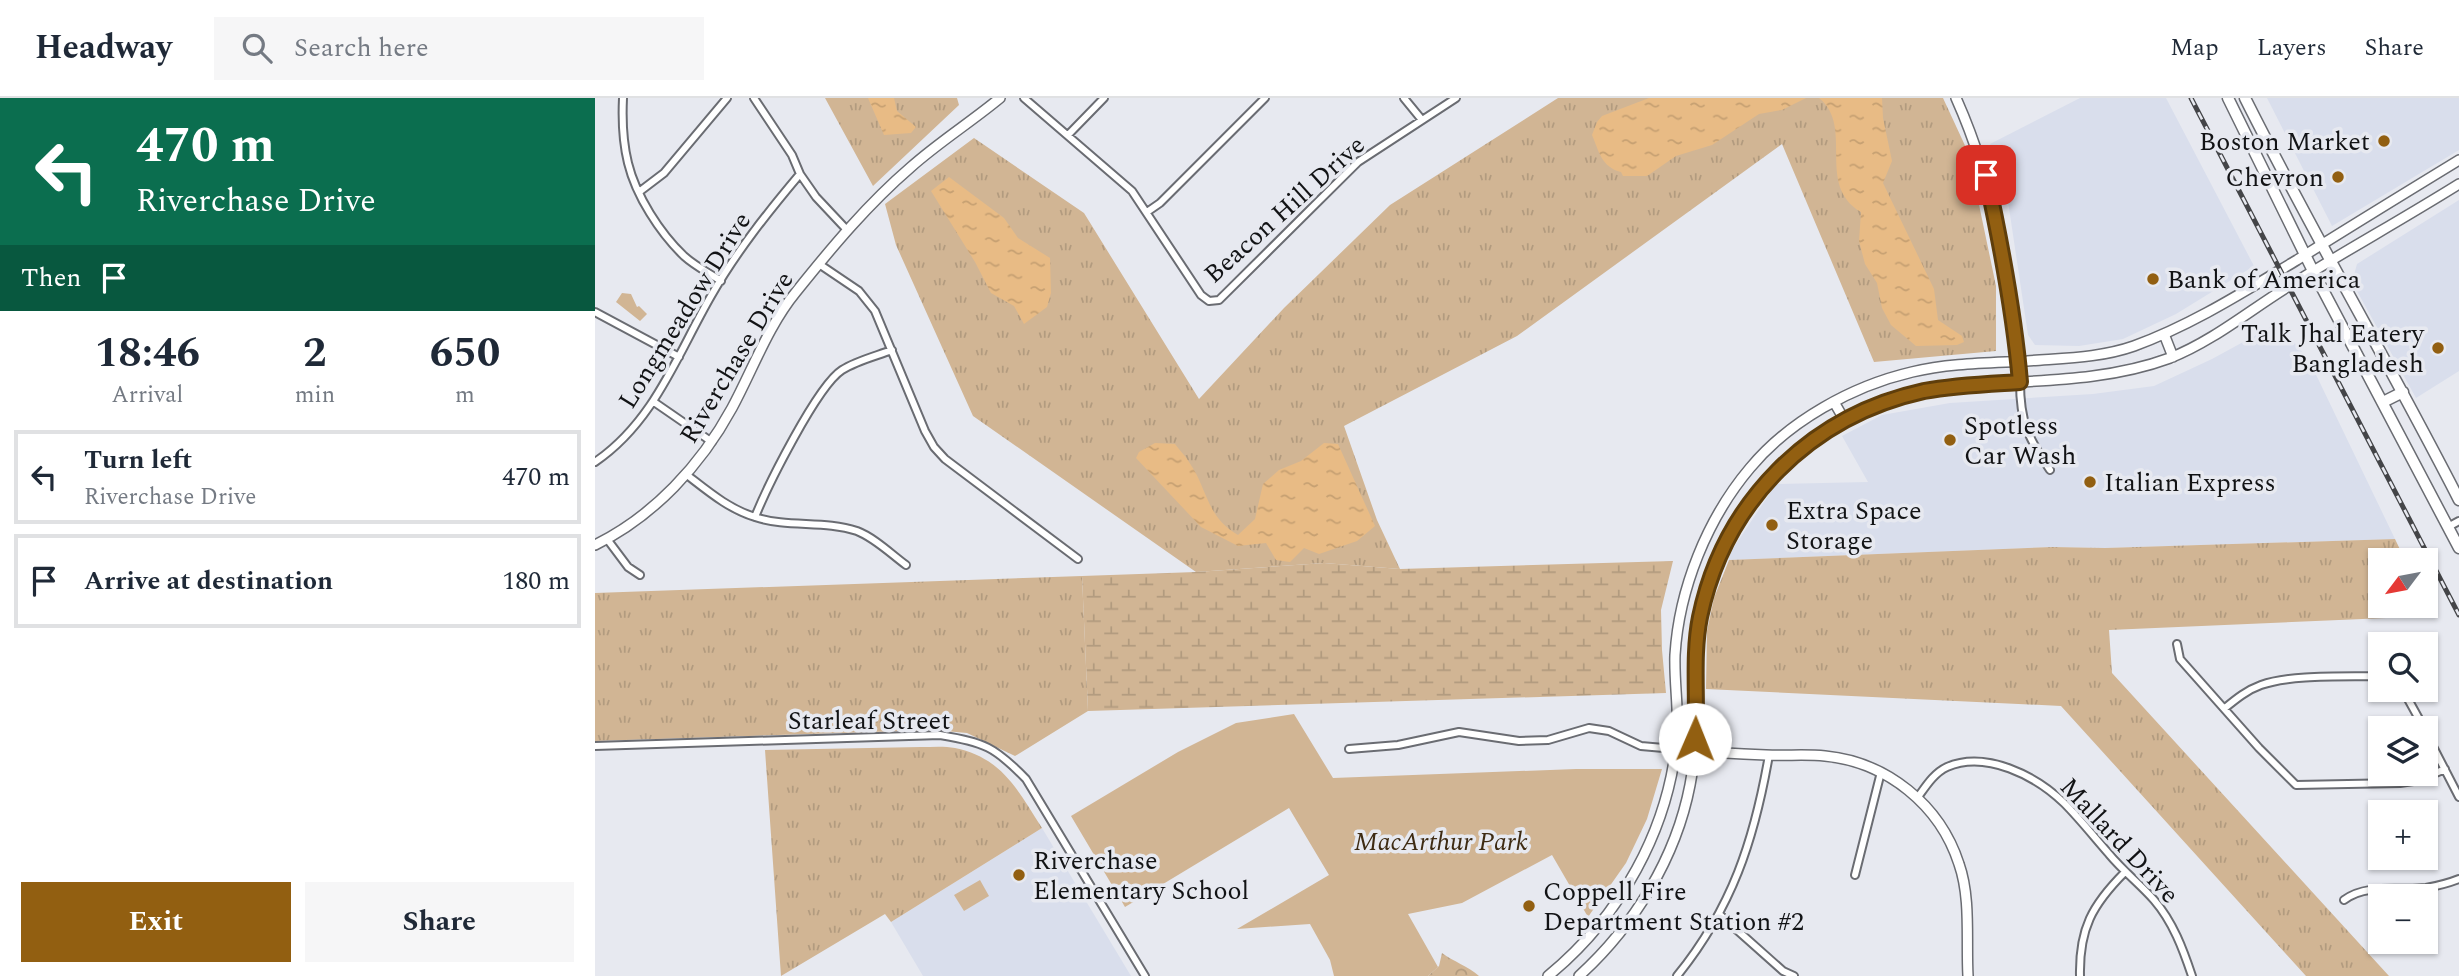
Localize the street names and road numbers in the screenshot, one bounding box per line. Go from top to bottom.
street label: Beacon Hill Drive [1195,126,1374,293]
street label: Longmeadow Drive [608,204,762,417]
street label: Riverchase Drive [670,264,804,451]
street label: Starleaf Street [788,701,950,741]
street label: Mallard Drive [2050,768,2189,913]

